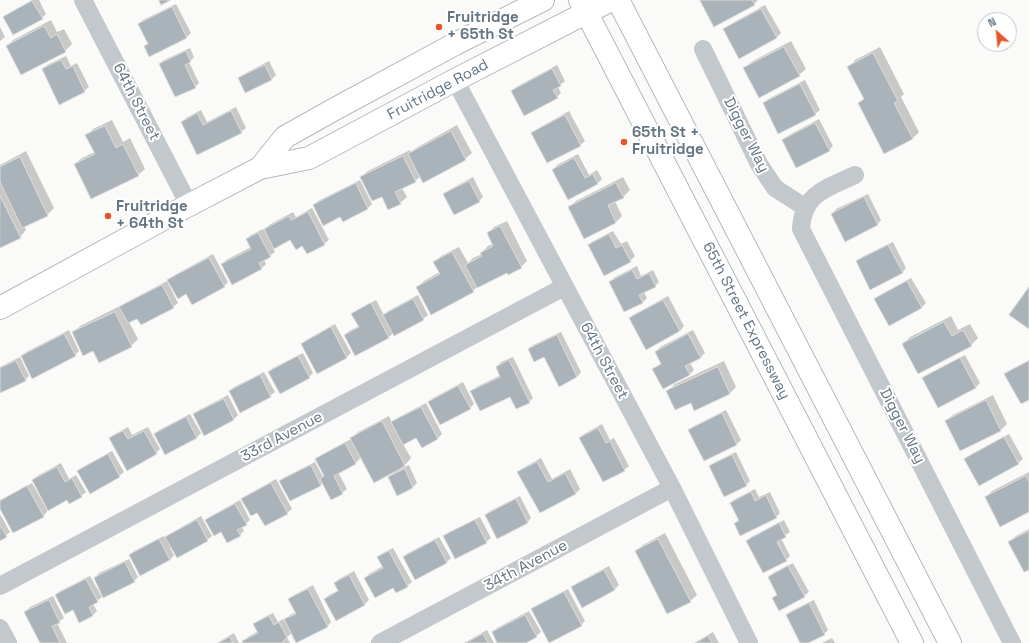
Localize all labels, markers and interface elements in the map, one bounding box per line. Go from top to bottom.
place label: Fruitridge + 65th St [447,9,519,44]
north arrow [977,12,1017,52]
text: N [986,14,998,30]
marker: Fruitridge + 65th St [434,22,444,32]
street label: Fruitridge Road [384,56,492,124]
street label: 64th Street [109,60,163,144]
street label: Digger Way [719,94,773,176]
place label: 65th St + Fruitridge [632,124,704,159]
marker: 65th St + Fruitridge [619,137,629,147]
place label: Fruitridge + 64th St [116,198,188,233]
marker: Fruitridge + 64th St [103,211,113,221]
street label: 65th Street Expressway [698,239,794,403]
street label: 64th Street [576,320,632,402]
street label: Digger Way [875,385,929,467]
street label: 33rd Avenue [238,408,326,466]
street label: 34th Avenue [481,537,571,595]

